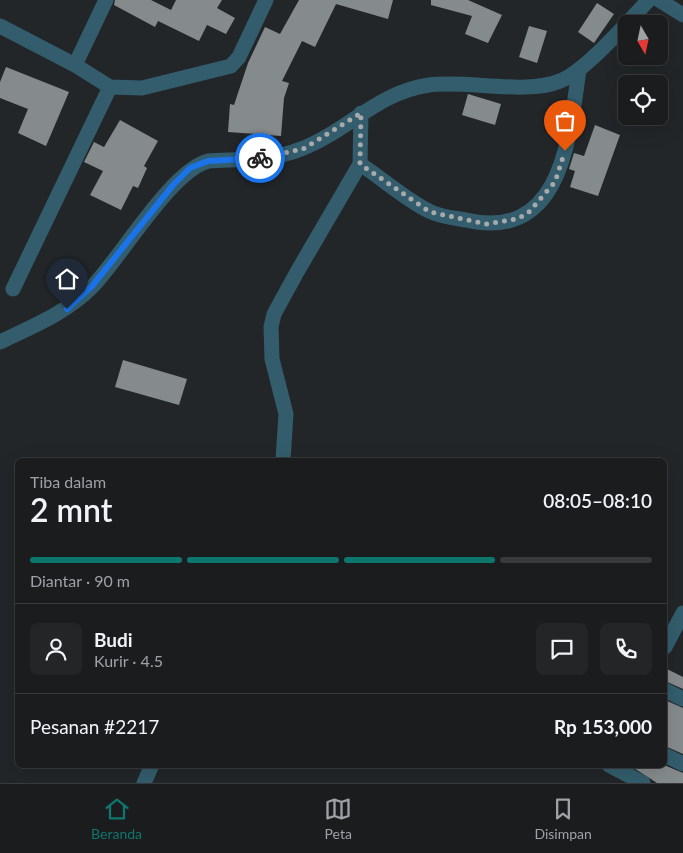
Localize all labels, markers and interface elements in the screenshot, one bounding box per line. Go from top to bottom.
north arrow [618,15,668,65]
map controls [618,15,668,125]
button: locate [618,75,668,125]
pin [544,100,586,151]
icon: bag [551,107,579,135]
courier [235,133,285,183]
icon: bike [246,144,274,172]
pin [46,258,88,309]
icon: home [53,265,81,293]
text: Tiba dalam [30,472,106,491]
text: 08:05–08:10 [543,489,652,512]
text: 2 mnt [30,490,113,529]
text: Diantar · 90 m [30,571,130,590]
button: person [30,623,82,675]
button: chat [536,623,588,675]
button: phone [600,623,652,675]
text: Budi [94,628,133,651]
text: Kurir · 4.5 [94,651,163,670]
text: Pesanan #2217 [30,715,159,738]
text: Rp 153,000 [554,715,652,738]
tab: Beranda [91,795,142,842]
tab: Peta [324,795,352,842]
tab: Disimpan [534,795,592,842]

